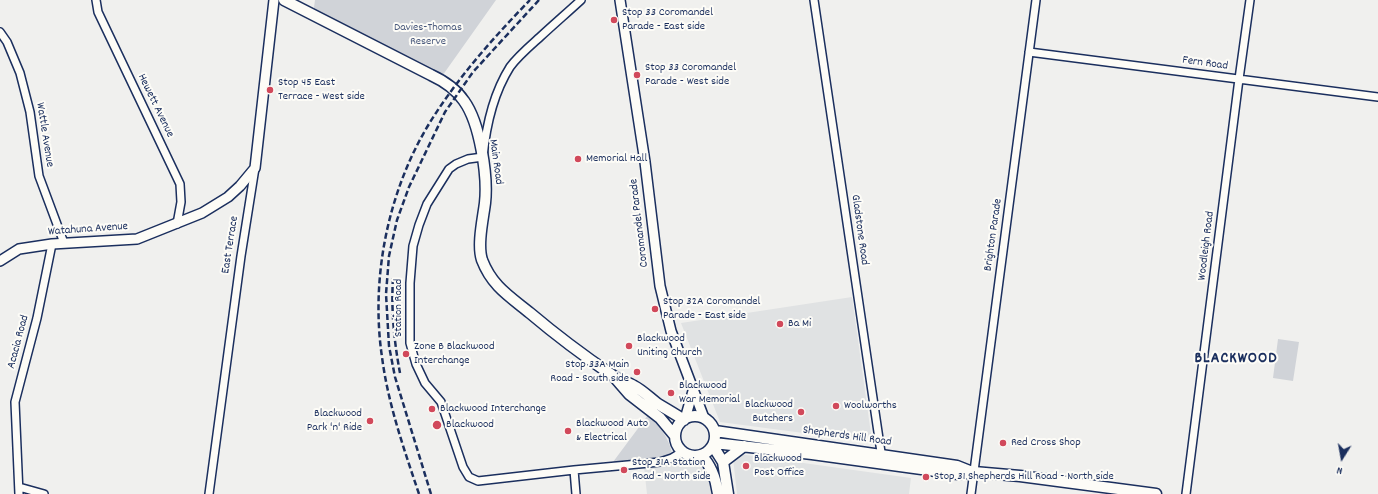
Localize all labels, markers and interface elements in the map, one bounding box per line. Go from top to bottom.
place label: Stop 33 Coromandel Parade - East side [622,6,713,34]
marker: Stop 33 Coromandel Parade - East side [609,15,619,25]
park label: Davies-Thomas Reserve [394,21,462,49]
street label: Fern Road [1181,54,1229,74]
place label: Stop 33 Coromandel Parade - West side [645,61,736,89]
marker: Stop 33 Coromandel Parade - West side [632,70,642,80]
street label: Hewett Avenue [133,72,177,140]
place label: Stop 45 East Terrace - West side [278,76,365,104]
marker: Stop 45 East Terrace - West side [265,85,275,95]
street label: Wattle Avenue [32,102,56,168]
street label: Main Road [485,138,505,186]
place label: Memorial Hall [586,152,647,166]
marker: Memorial Hall [573,154,583,164]
street label: Coromandel Parade [627,178,653,268]
street label: Gladstone Road [847,194,871,266]
street label: Brighton Parade [982,198,1006,272]
street label: Woodleigh Road [1196,211,1218,281]
street label: East Terrace [219,215,243,275]
street label: Watahuna Avenue [48,220,128,240]
street label: Station Road [392,279,406,337]
place label: Stop 32A Coromandel Parade - East side [663,295,760,323]
marker: Stop 32A Coromandel Parade - East side [650,304,660,314]
street label: Acacia Road [5,314,33,370]
place label: Ba Mi [788,317,811,331]
marker: Ba Mi [775,319,785,329]
place label: Blackwood Uniting Church [637,332,702,360]
place label: Zone B Blackwood Interchange [414,340,495,368]
marker: Blackwood Uniting Church [624,341,634,351]
marker: Zone B Blackwood Interchange [401,349,411,359]
district label: BLACKWOOD [1195,350,1277,370]
place label: Stop 33A Main Road - South side [550,358,629,386]
marker: Stop 33A Main Road - South side [632,367,642,377]
place label: Blackwood War Memorial [679,379,740,407]
marker: Blackwood War Memorial [666,388,676,398]
place label: Blackwood Butchers [745,398,793,426]
place label: Woolworths [844,399,897,413]
marker: Woolworths [831,401,841,411]
place label: Blackwood Interchange [440,402,546,416]
marker: Blackwood Interchange [427,404,437,414]
place label: Blackwood Park 'n' Ride [307,407,362,435]
marker: Blackwood Butchers [796,407,806,417]
marker: Blackwood Park 'n' Ride [365,416,375,426]
place label: Blackwood Auto & Electrical [576,417,648,445]
place label: Blackwood [446,418,494,432]
marker: Blackwood [431,419,443,431]
street label: Shepherds Hill Road [802,424,892,450]
marker: Blackwood Auto & Electrical [563,426,573,436]
place label: Red Cross Shop [1011,436,1081,450]
marker: Red Cross Shop [998,438,1008,448]
north arrow [1322,438,1362,478]
place label: Blackwood Post Office [754,452,804,480]
place label: Stop 31A Station Road - North side [632,456,711,484]
marker: Blackwood Post Office [741,461,751,471]
text: N [1336,461,1344,478]
marker: Stop 31A Station Road - North side [619,465,629,475]
place label: Stop 31 Shepherds Hill Road - North side [934,470,1114,484]
marker: Stop 31 Shepherds Hill Road - North side [921,472,931,482]

